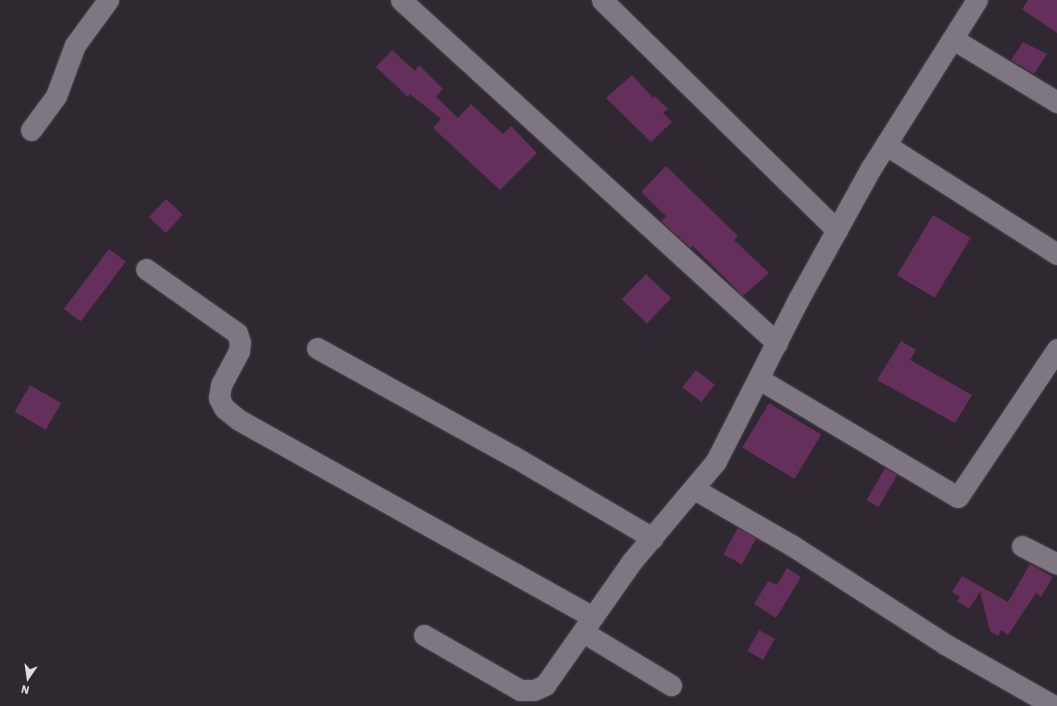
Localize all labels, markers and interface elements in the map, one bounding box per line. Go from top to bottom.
north arrow [8,658,48,698]
text: N [20,682,31,697]

